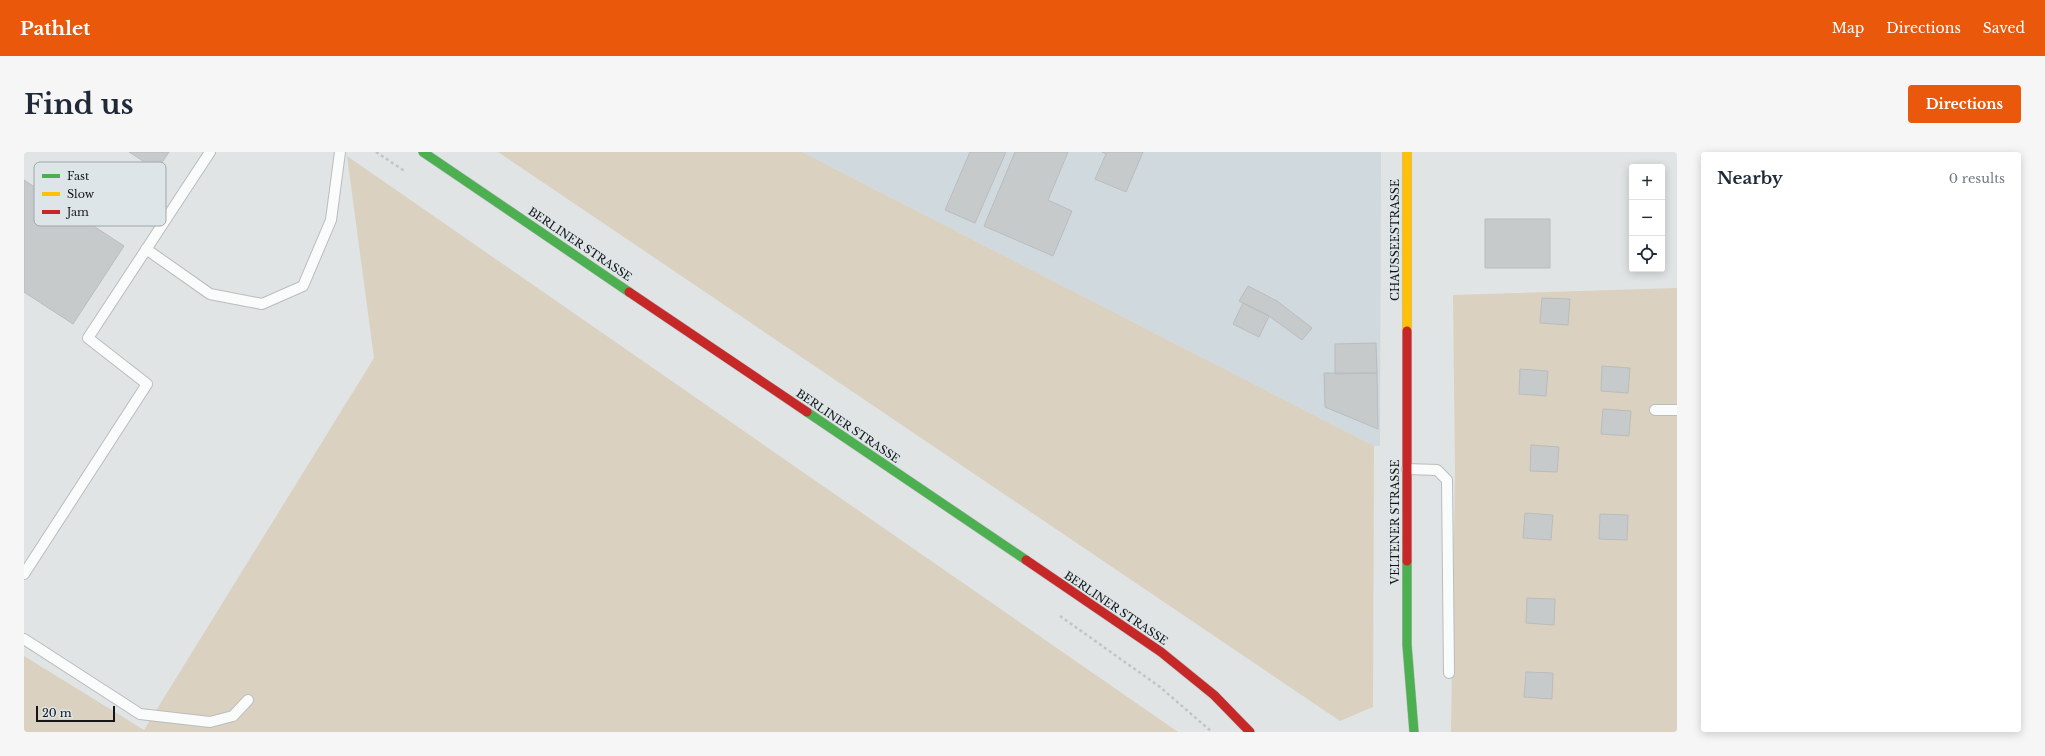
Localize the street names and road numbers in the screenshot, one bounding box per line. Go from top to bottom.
street label: CHAUSSEESTRASSE [1388,179,1402,301]
street label: BERLINER STRASSE [525,204,635,284]
street label: BERLINER STRASSE [793,386,903,466]
street label: VELTENER STRASSE [1388,460,1402,585]
street label: BERLINER STRASSE [1061,568,1171,648]

